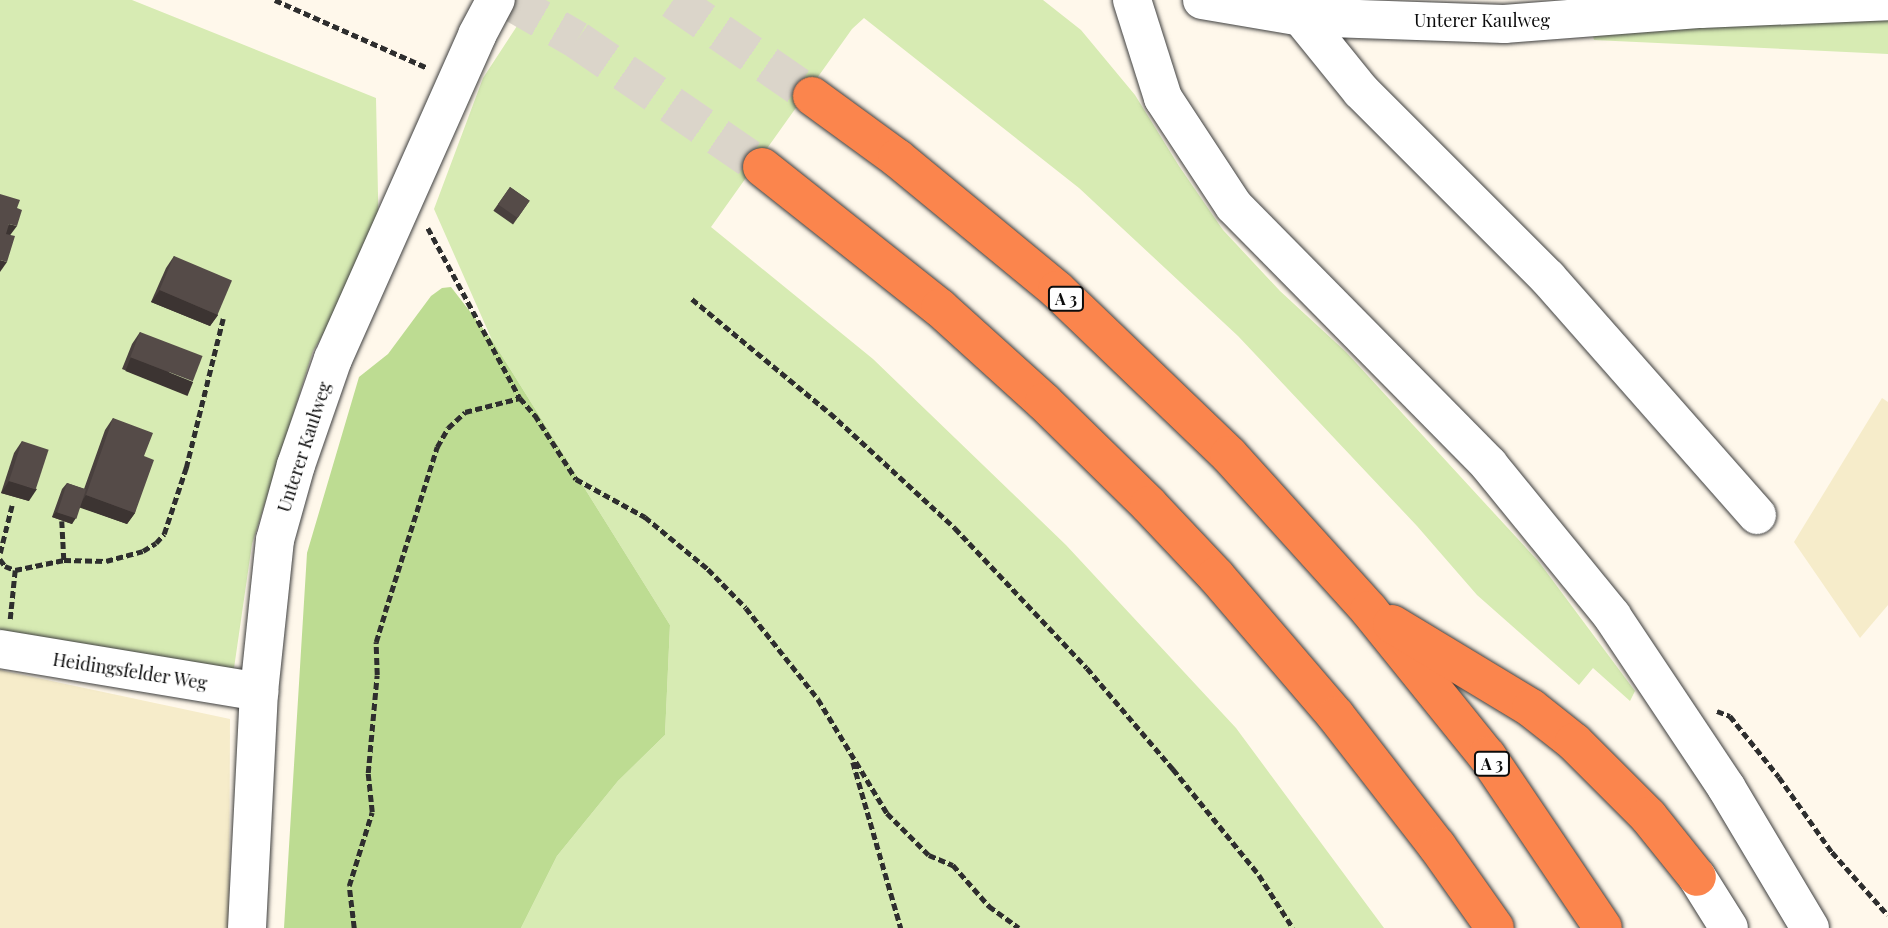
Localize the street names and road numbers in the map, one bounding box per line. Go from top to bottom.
street label: Unterer Kaulweg [1414,9,1550,31]
road number: A 3 [1047,286,1085,312]
street label: Unterer Kaulweg [273,379,335,515]
street label: Heidingsfelder Weg [51,648,209,694]
road number: A 3 [1473,751,1511,776]

